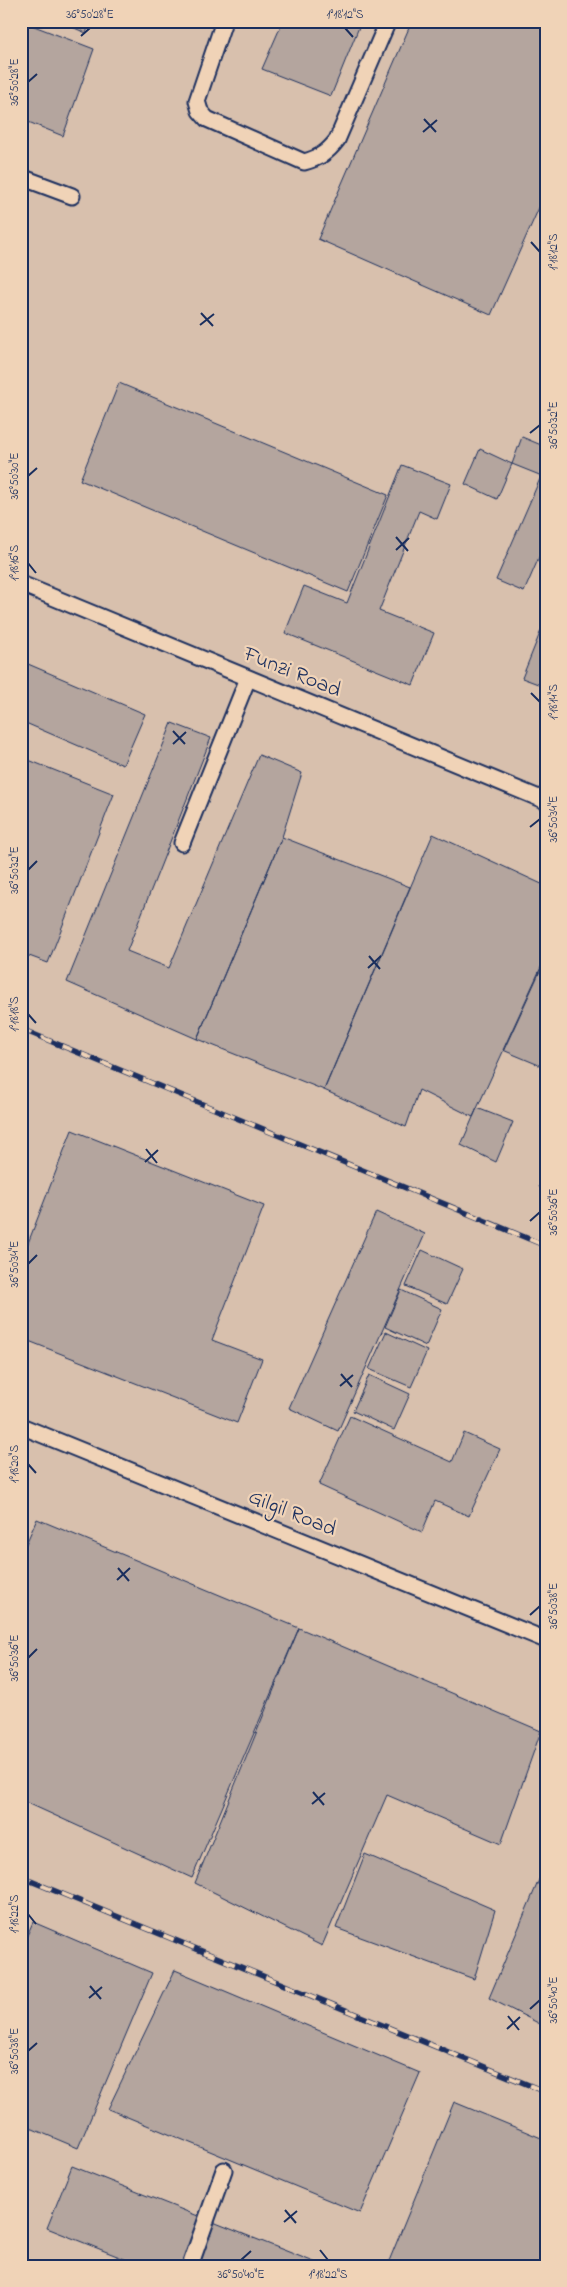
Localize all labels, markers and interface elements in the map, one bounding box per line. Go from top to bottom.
text: 36°50'28"E [66,6,114,24]
text: 1°18'12"S [327,6,364,24]
text: 36°50'28"E [6,58,24,106]
text: 1°18'12"S [545,233,563,270]
text: 36°50'32"E [545,401,563,449]
text: 36°50'30"E [6,453,24,499]
text: 1°18'16"S [6,545,24,581]
street label: Funzi Road [238,639,346,707]
text: 1°18'14"S [545,684,563,720]
text: 36°50'34"E [545,796,563,842]
text: 36°50'32"E [6,846,24,894]
text: 1°18'18"S [6,996,24,1032]
text: 36°50'36"E [545,1188,563,1236]
text: 36°50'34"E [6,1241,24,1287]
text: 1°18'20"S [6,1445,24,1483]
street label: Gilgil Road [243,1482,341,1547]
text: 36°50'38"E [545,1583,563,1629]
text: 36°50'36"E [6,1634,24,1682]
text: 1°18'22"S [6,1894,24,1934]
text: 36°50'40"E [545,1977,563,2023]
text: 36°50'38"E [6,2028,24,2074]
text: 36°50'40"E [218,2266,264,2284]
text: 1°18'22"S [308,2266,348,2284]

